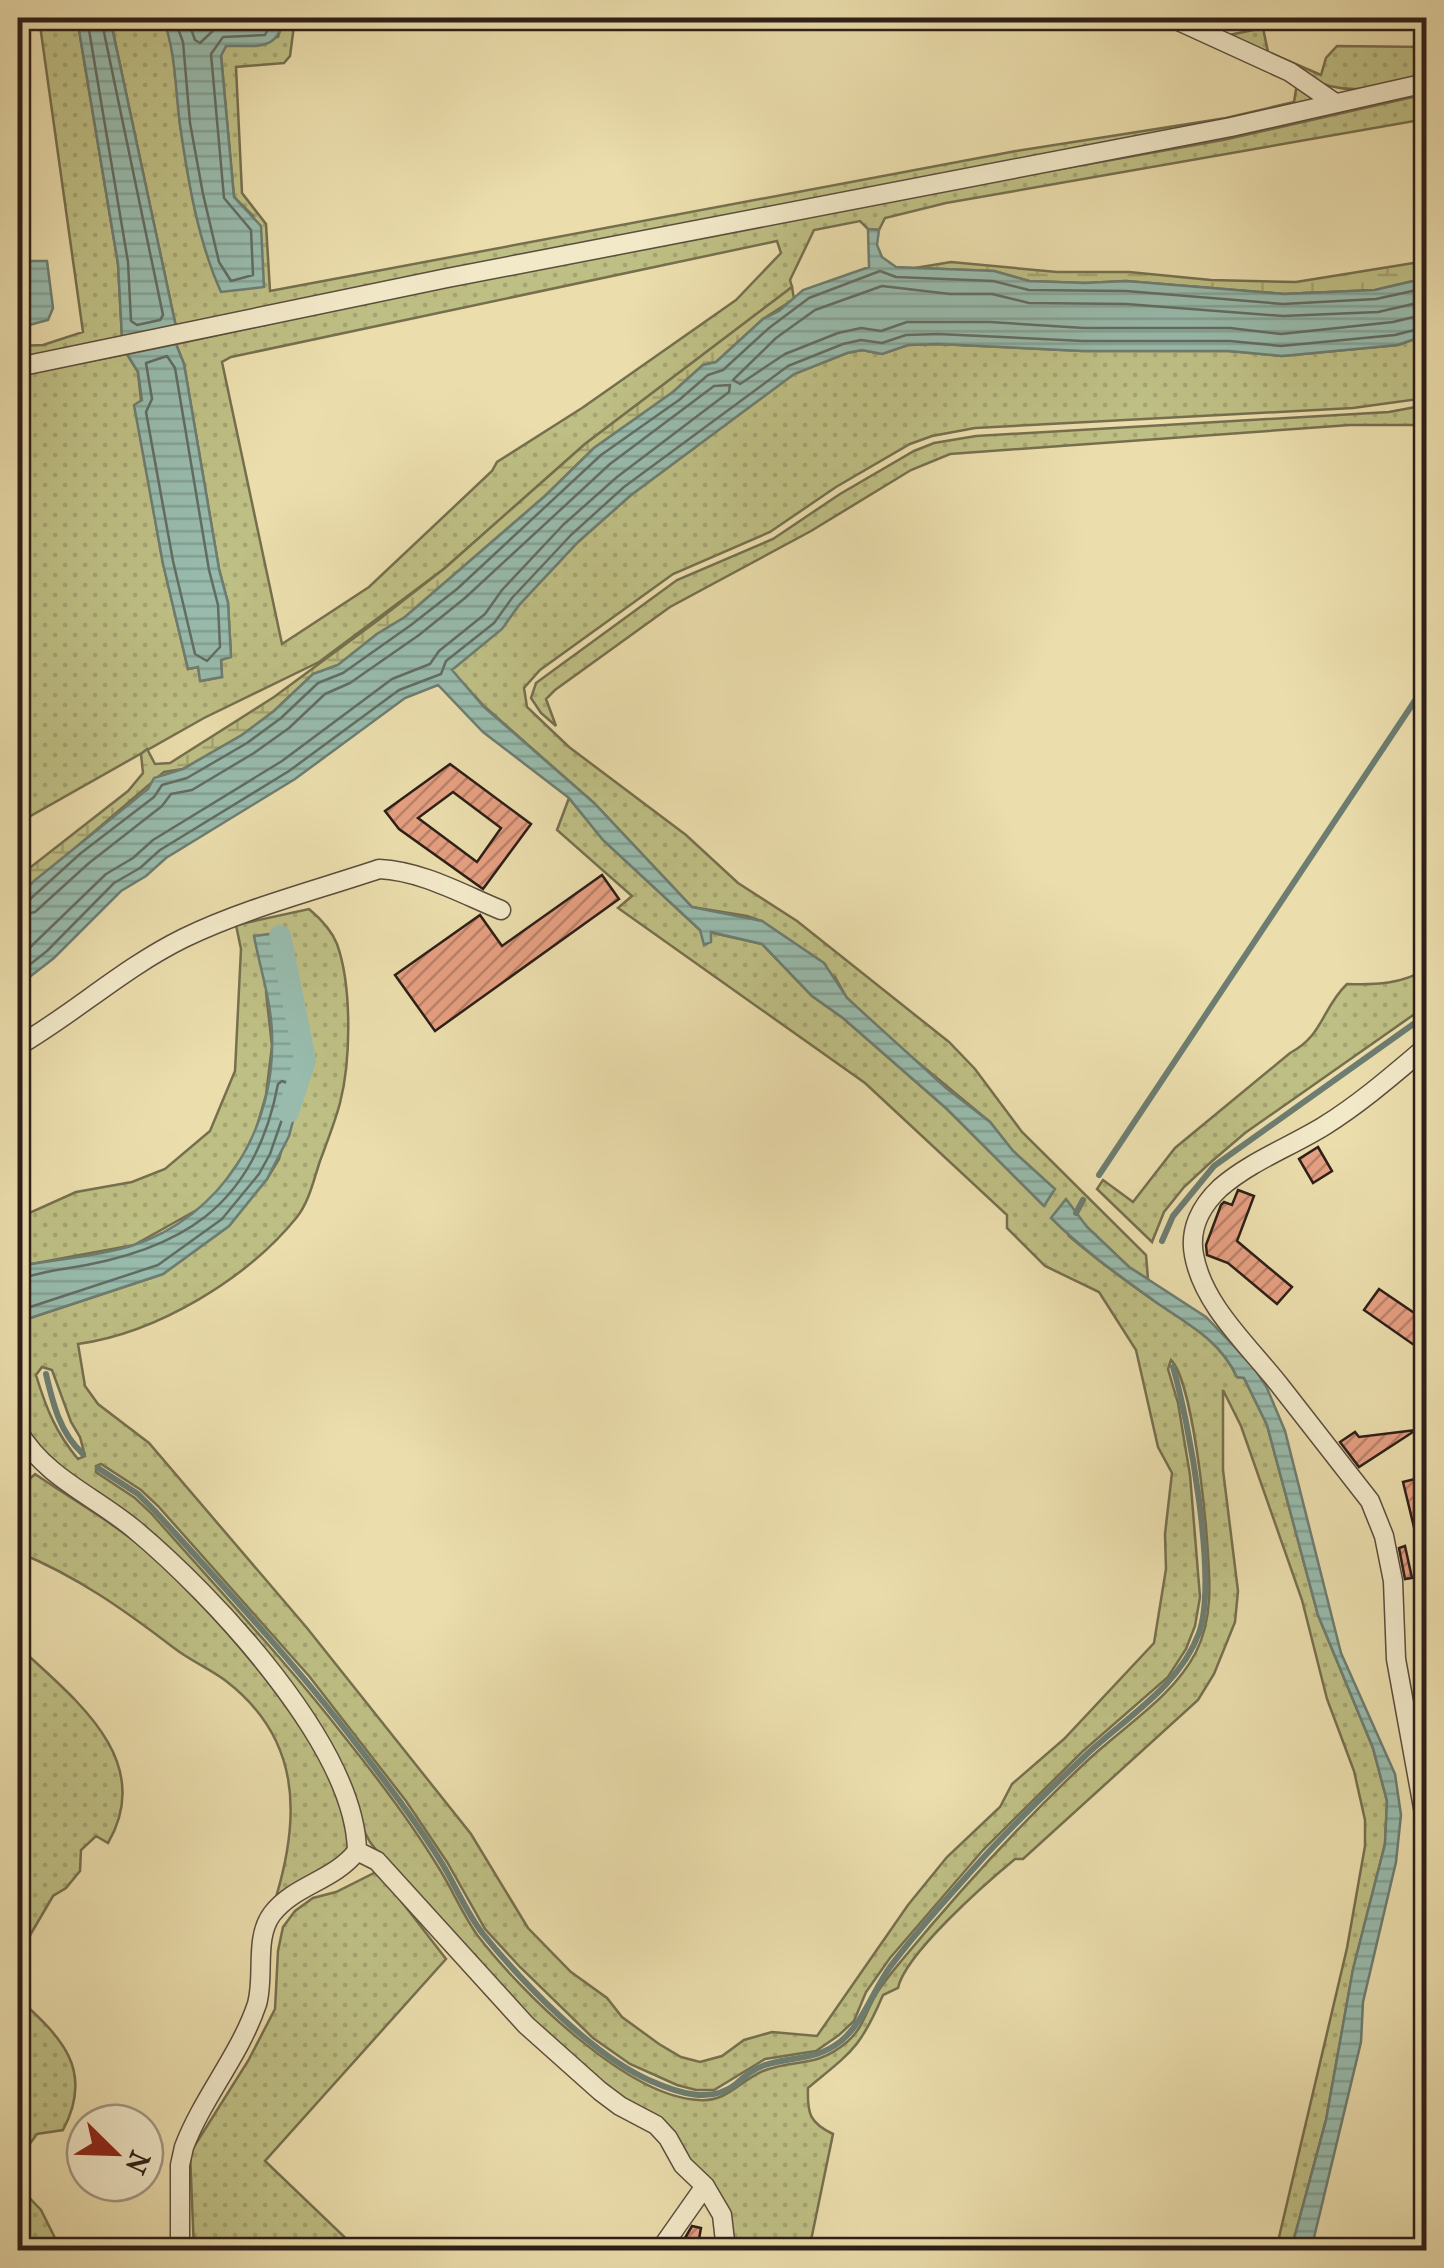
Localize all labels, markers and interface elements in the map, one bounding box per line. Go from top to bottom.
north arrow [65,2103,165,2203]
text: N [118,2146,157,2179]

